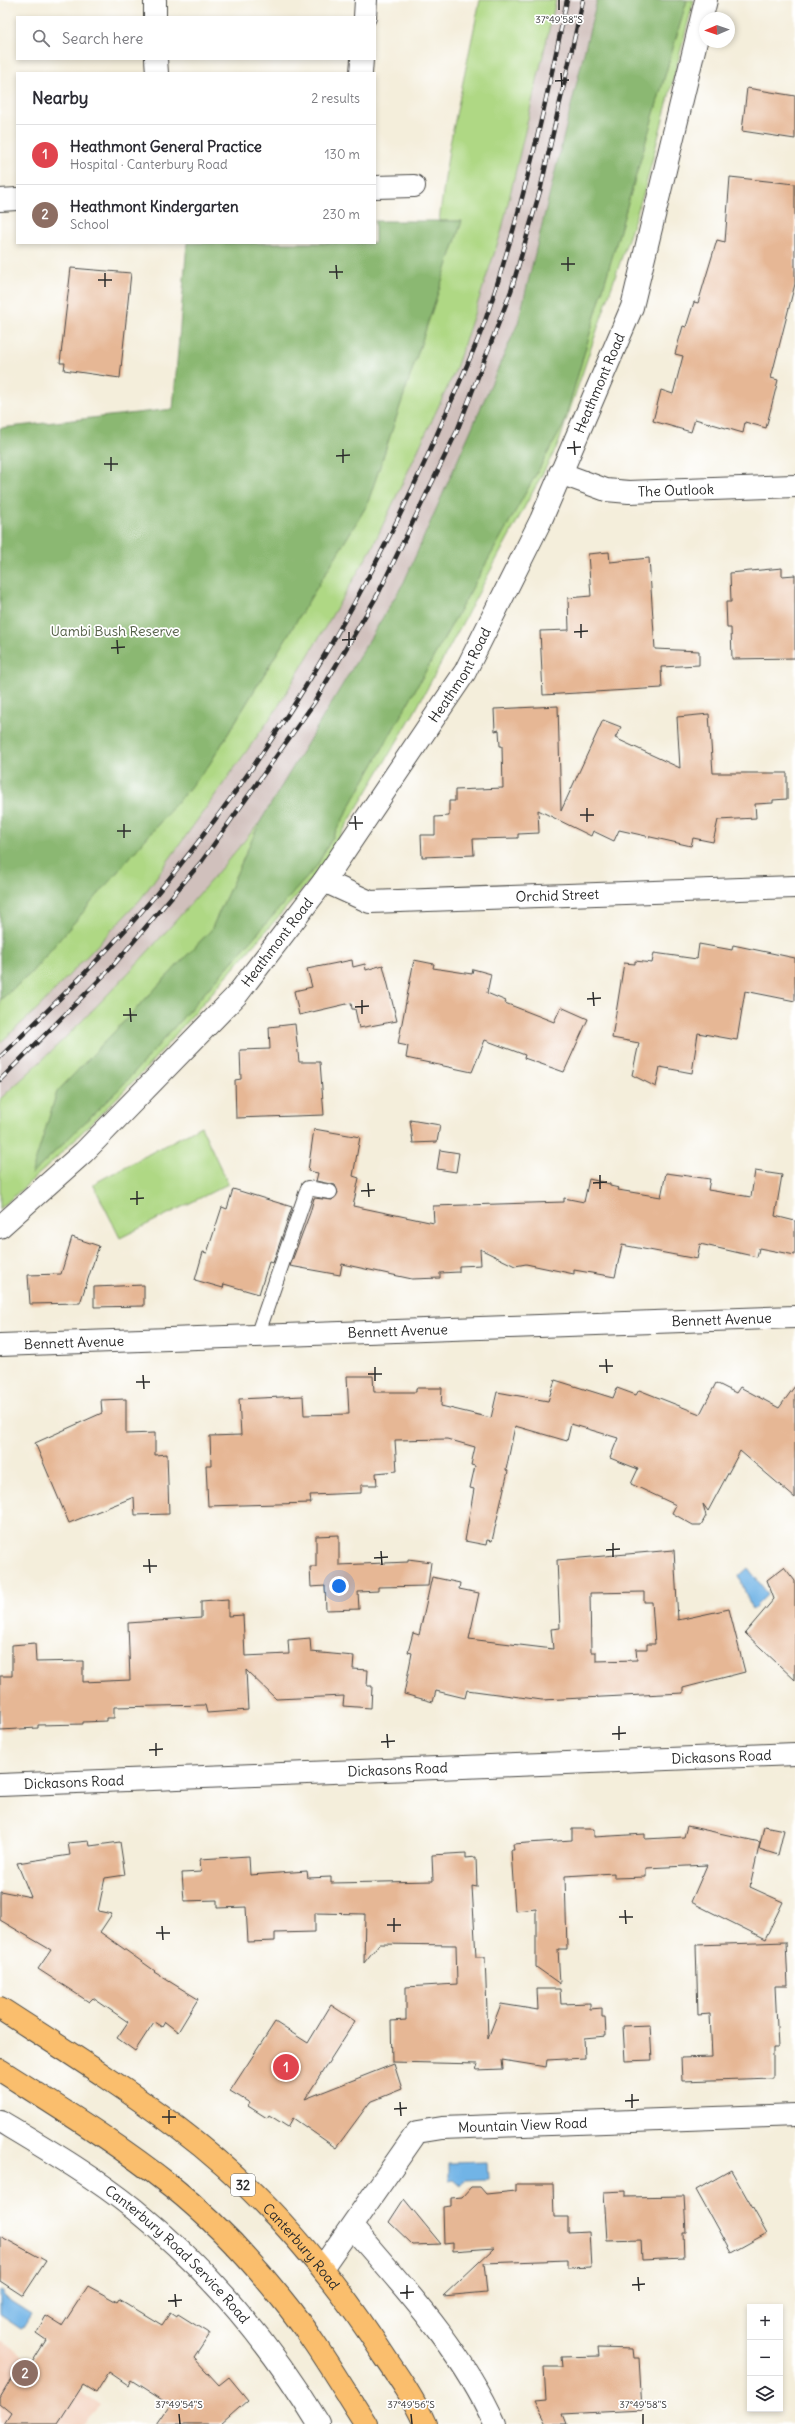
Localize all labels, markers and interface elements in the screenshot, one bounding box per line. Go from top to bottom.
north arrow [699,12,735,48]
text: 37°49'58"S [535,13,583,26]
search box [16,16,376,60]
icon: search [30,27,52,49]
text: Search here [62,29,143,48]
text: Nearby [32,87,88,109]
text: 2 results [311,90,360,107]
text: Heathmont General Practice [70,137,262,156]
text: 1 [42,146,48,163]
text: 130 m [324,146,360,163]
text: Hospital · Canterbury Road [70,156,228,173]
text: Heathmont Kindergarten [70,197,239,216]
text: 2 [41,206,49,223]
text: 230 m [322,206,360,223]
text: School [70,216,109,233]
street label: Heathmont Road [570,330,629,436]
street label: The Outlook [638,480,714,501]
park label: Uambi Bush Reserve [50,622,180,640]
street label: Heathmont Road [425,625,495,726]
street label: Orchid Street [515,885,600,906]
street label: Heathmont Road [237,894,317,990]
street label: Bennett Avenue [671,1309,772,1330]
street label: Bennett Avenue [347,1320,448,1342]
street label: Bennett Avenue [24,1332,124,1353]
your location [329,1576,349,1596]
street label: Dickasons Road [671,1746,772,1768]
street label: Dickasons Road [347,1759,448,1780]
street label: Dickasons Road [24,1771,124,1793]
pin: 1 [273,2052,299,2082]
street label: Mountain View Road [458,2114,588,2136]
road number: 32 [231,2174,255,2196]
street label: Canterbury Road Service Road [101,2181,254,2327]
street label: Canterbury Road [259,2199,344,2293]
map controls [747,2304,783,2412]
button: + [747,2304,783,2340]
button: − [747,2340,783,2376]
pin: 2 [12,2358,38,2388]
button: layers [747,2376,783,2412]
text: 37°49'54"S [155,2398,203,2411]
text: 37°49'56"S [387,2398,435,2411]
text: 37°49'58"S [619,2398,667,2411]

